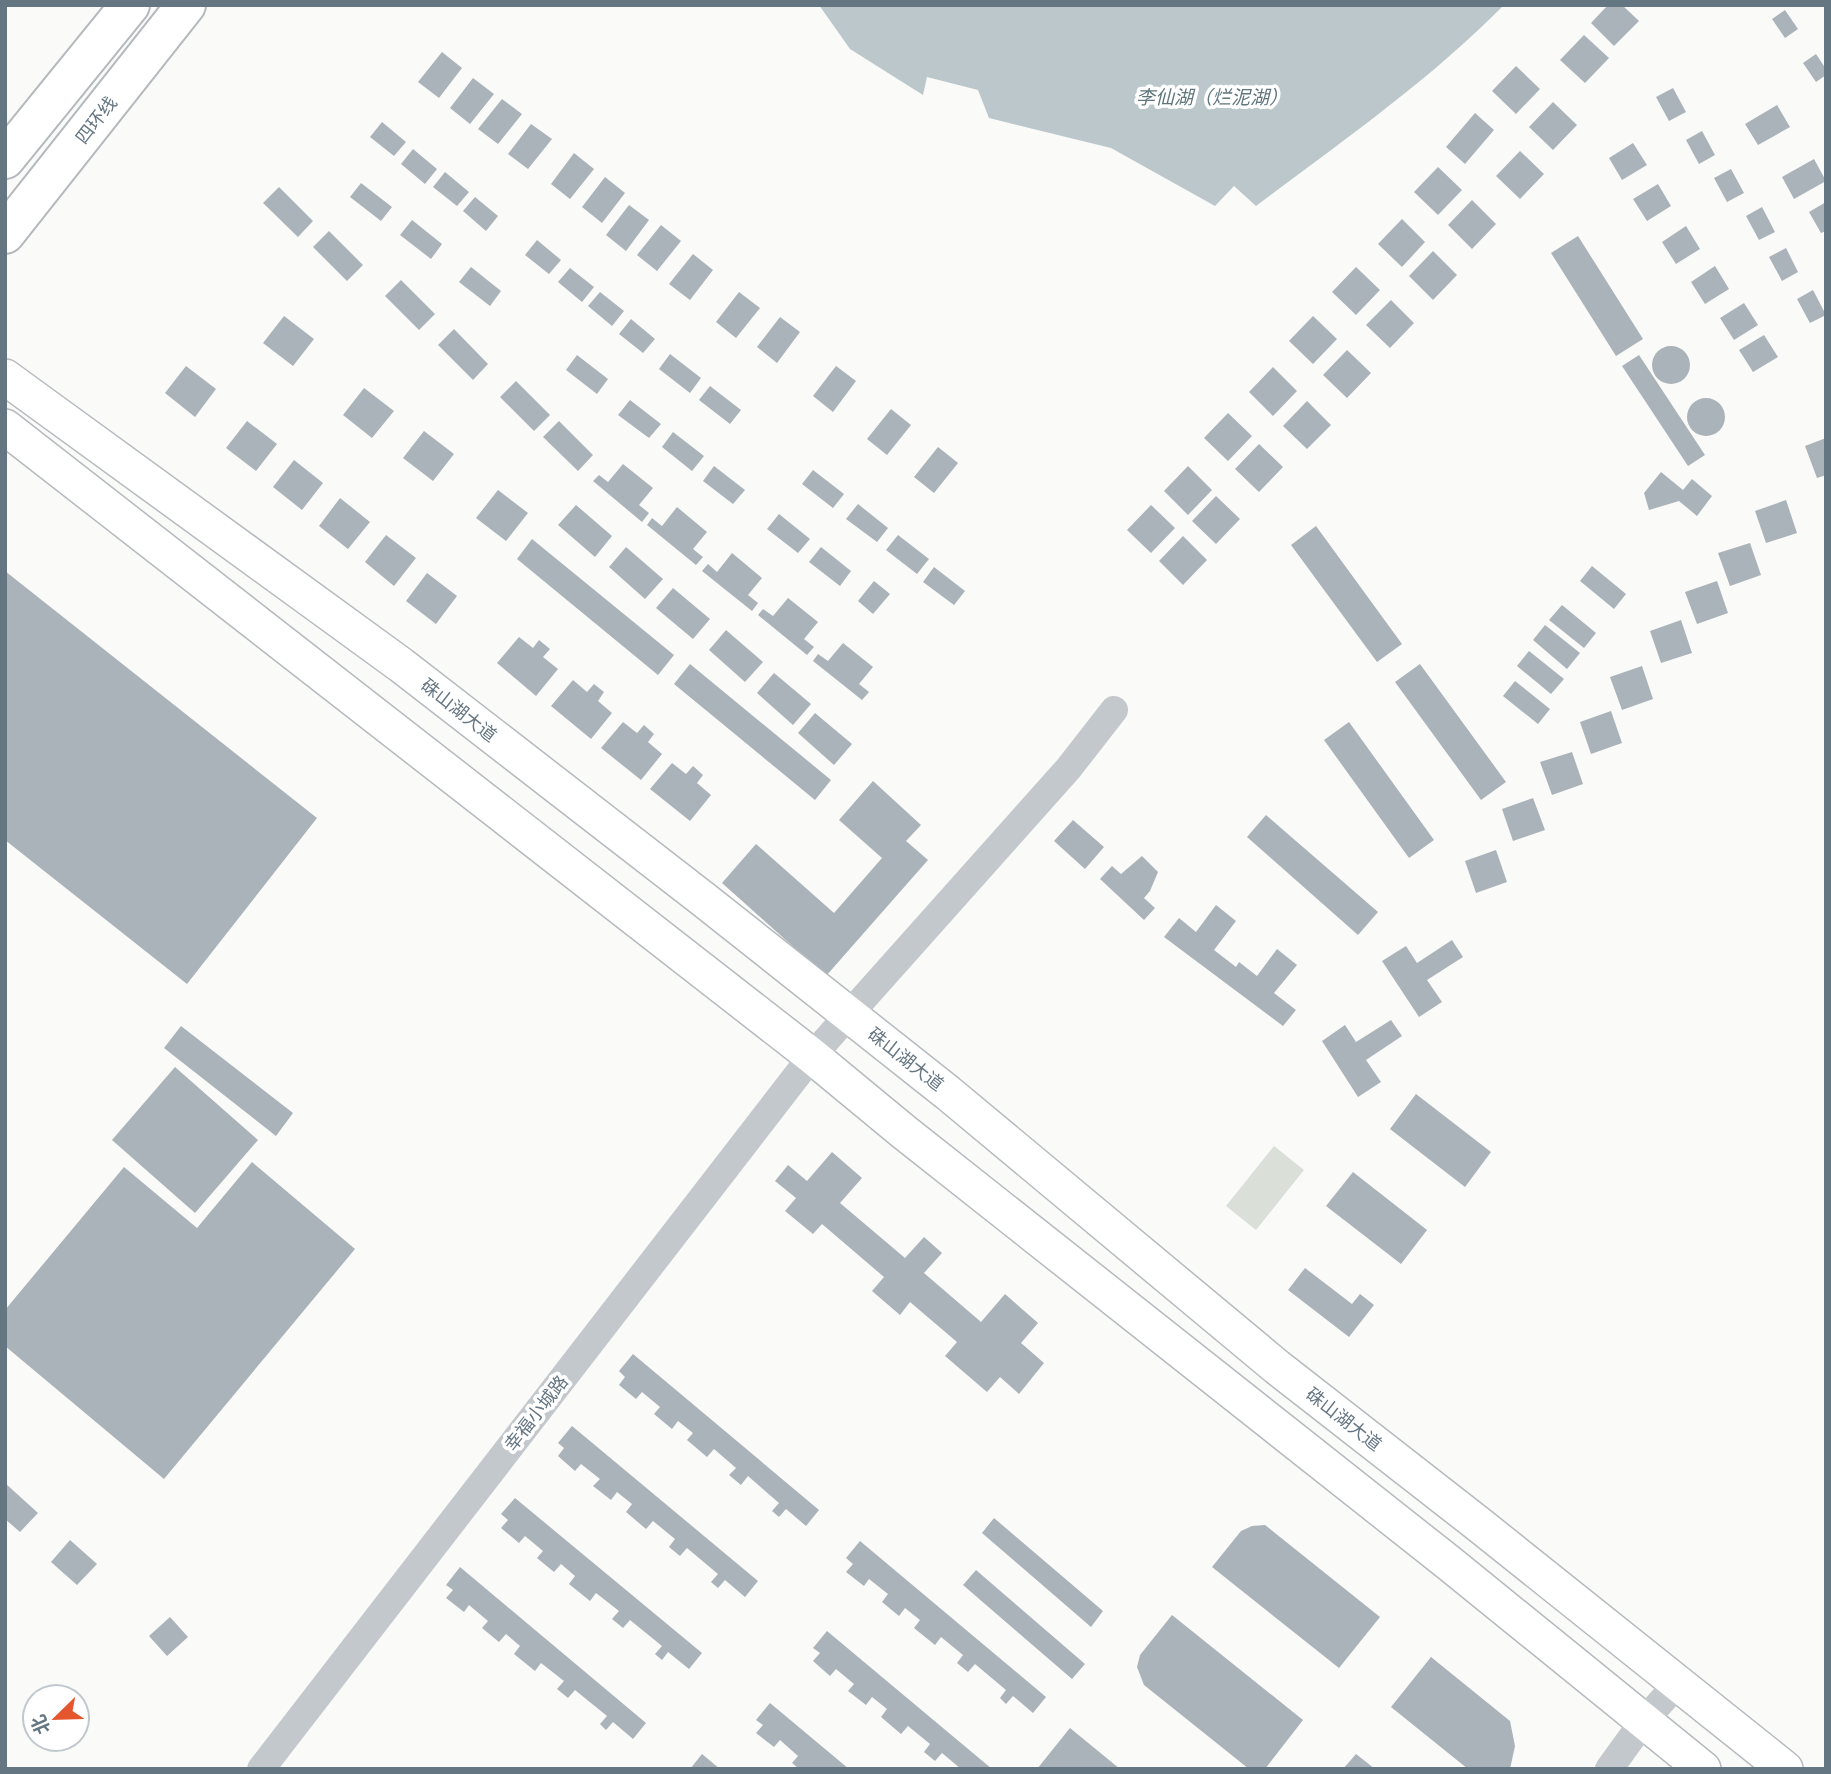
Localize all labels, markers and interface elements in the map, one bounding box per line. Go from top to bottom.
water label: 李仙湖（烂泥湖） [1136,86,1288,108]
street label: 四环线 [71,92,121,148]
street label: 硃山湖大道 [417,674,501,746]
street label: 硃山湖大道 [864,1023,948,1095]
street label: 幸福小城路 [500,1371,572,1455]
street label: 硃山湖大道 [1302,1383,1386,1455]
north arrow [21,1683,91,1753]
text: 北 [27,1712,54,1738]

